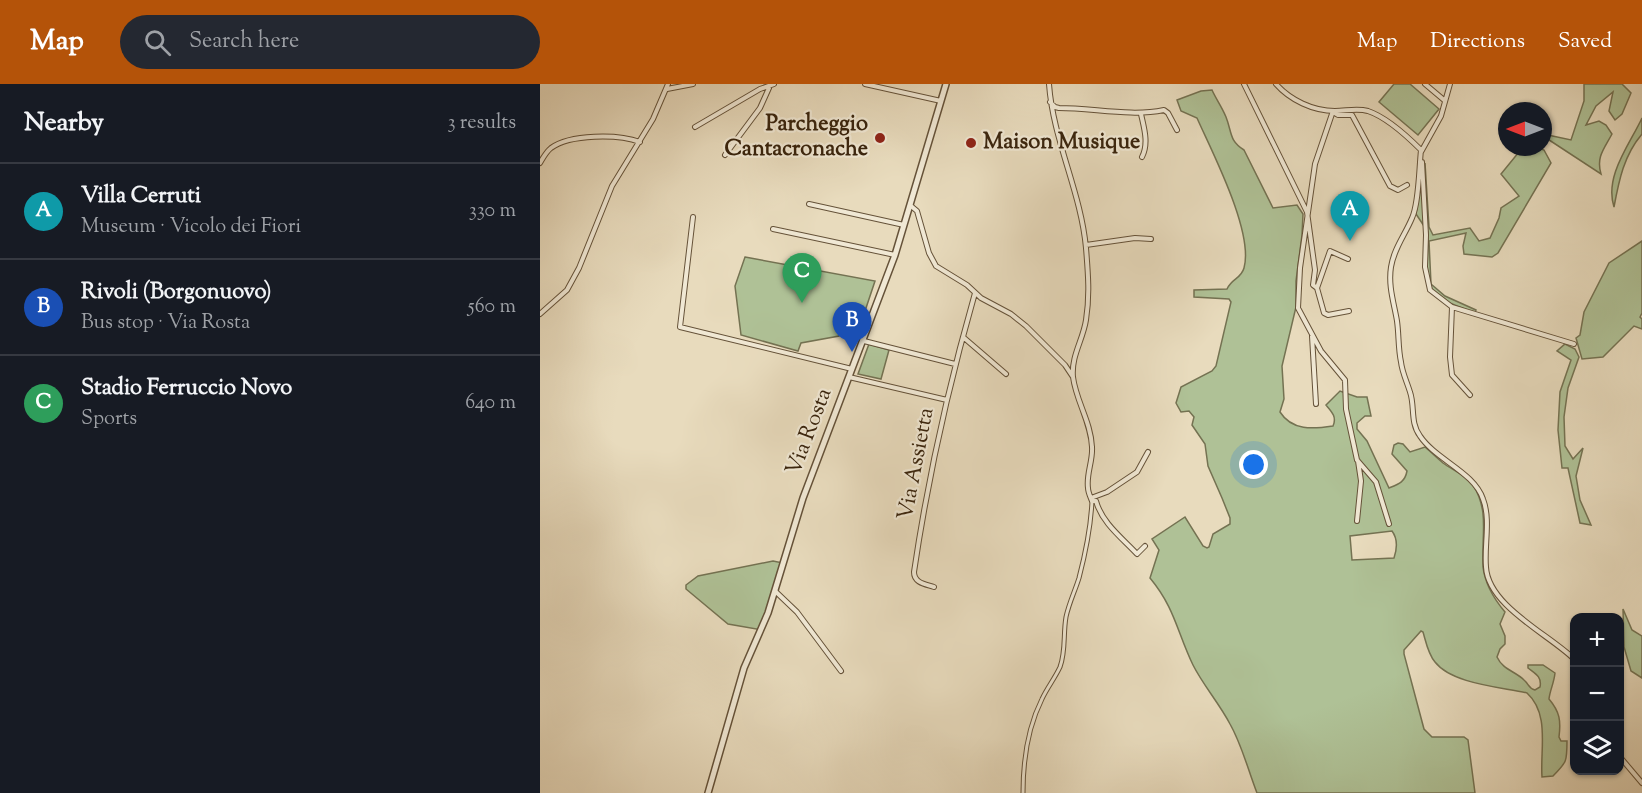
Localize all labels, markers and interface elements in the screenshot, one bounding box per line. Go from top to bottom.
search box [120,15,540,69]
text: Map [30,22,84,62]
icon: search [141,26,174,59]
text: Search here [189,26,299,58]
text: Map [1357,27,1397,57]
text: Directions [1430,27,1525,57]
text: Saved [1558,27,1612,57]
north arrow [1498,102,1552,156]
text: Nearby [24,105,104,142]
text: 3 results [447,109,516,138]
place label: Parcheggio Cantacronache [724,109,868,166]
place label: Maison Musique [983,127,1140,159]
marker: Parcheggio Cantacronache [873,131,887,145]
marker: Maison Musique [964,136,978,150]
text: Villa Cerruti [81,181,201,213]
pin: A [1330,192,1370,241]
text: A [35,197,52,226]
text: 330 m [469,197,516,226]
text: Museum · Vicolo dei Fiori [81,213,301,242]
pin: C [782,254,822,303]
text: Rivoli (Borgonuovo) [81,277,272,309]
text: B [37,293,50,322]
text: 560 m [468,293,516,322]
pin: B [832,302,872,352]
text: Bus stop · Via Rosta [81,309,250,338]
text: Stadio Ferruccio Novo [81,373,292,405]
street label: Via Rosta [779,384,841,480]
text: C [35,389,52,418]
text: 640 m [465,389,516,418]
text: Sports [81,405,137,434]
street label: Via Assietta [890,405,944,523]
your location [1239,450,1268,479]
map controls [1570,613,1624,775]
button: + [1570,613,1624,667]
button: − [1570,667,1624,721]
button: layers [1570,721,1624,775]

